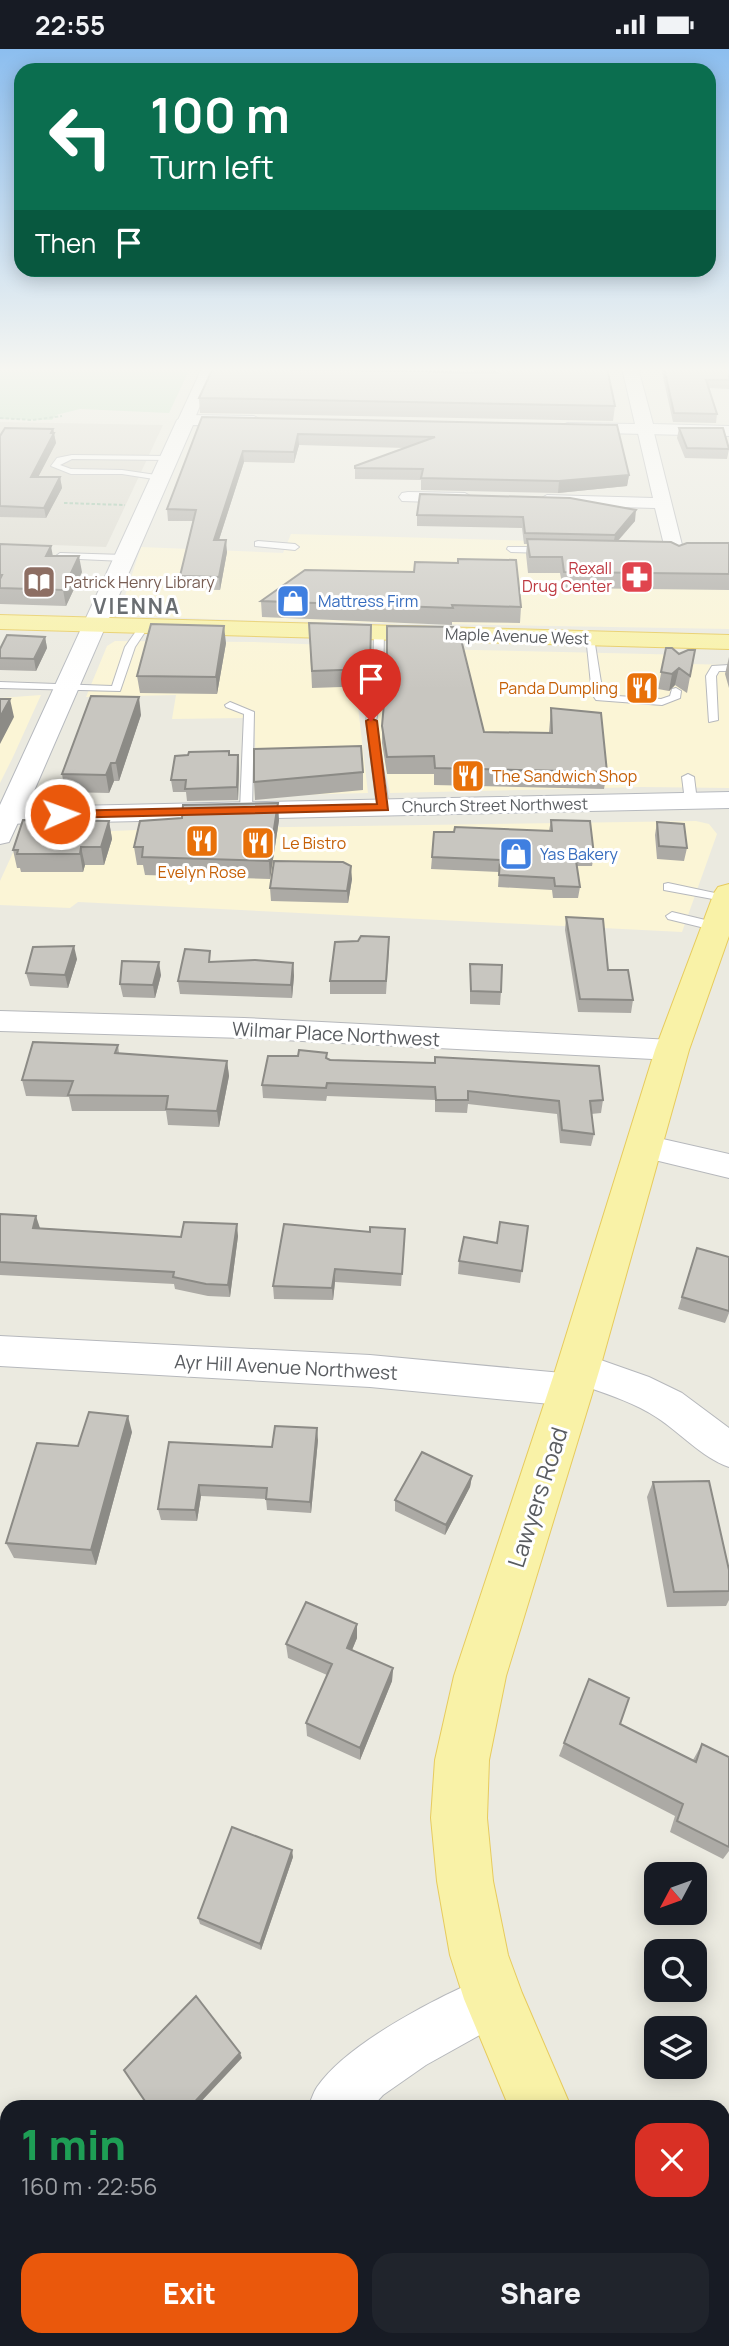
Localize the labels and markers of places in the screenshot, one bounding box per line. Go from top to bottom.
place label: Rexall Drug Center [522,557,612,597]
pharmacy icon: Rexall Drug Center [618,558,656,596]
library icon: Patrick Henry Library [20,563,58,601]
place label: Patrick Henry Library [64,571,215,593]
shop icon: Mattress Firm [274,582,312,620]
place label: Mattress Firm [318,590,418,612]
pin [341,649,401,721]
restaurant icon: Panda Dumpling [623,669,661,707]
place label: Panda Dumpling [499,677,618,699]
restaurant icon: The Sandwich Shop [449,757,487,795]
place label: The Sandwich Shop [492,765,637,787]
restaurant icon: Evelyn Rose [183,822,221,860]
restaurant icon: Le Bistro [239,824,277,862]
place label: Le Bistro [282,832,346,854]
shop icon: Yas Bakery [497,835,535,873]
place label: Yas Bakery [540,843,619,865]
place label: Evelyn Rose [158,861,246,883]

